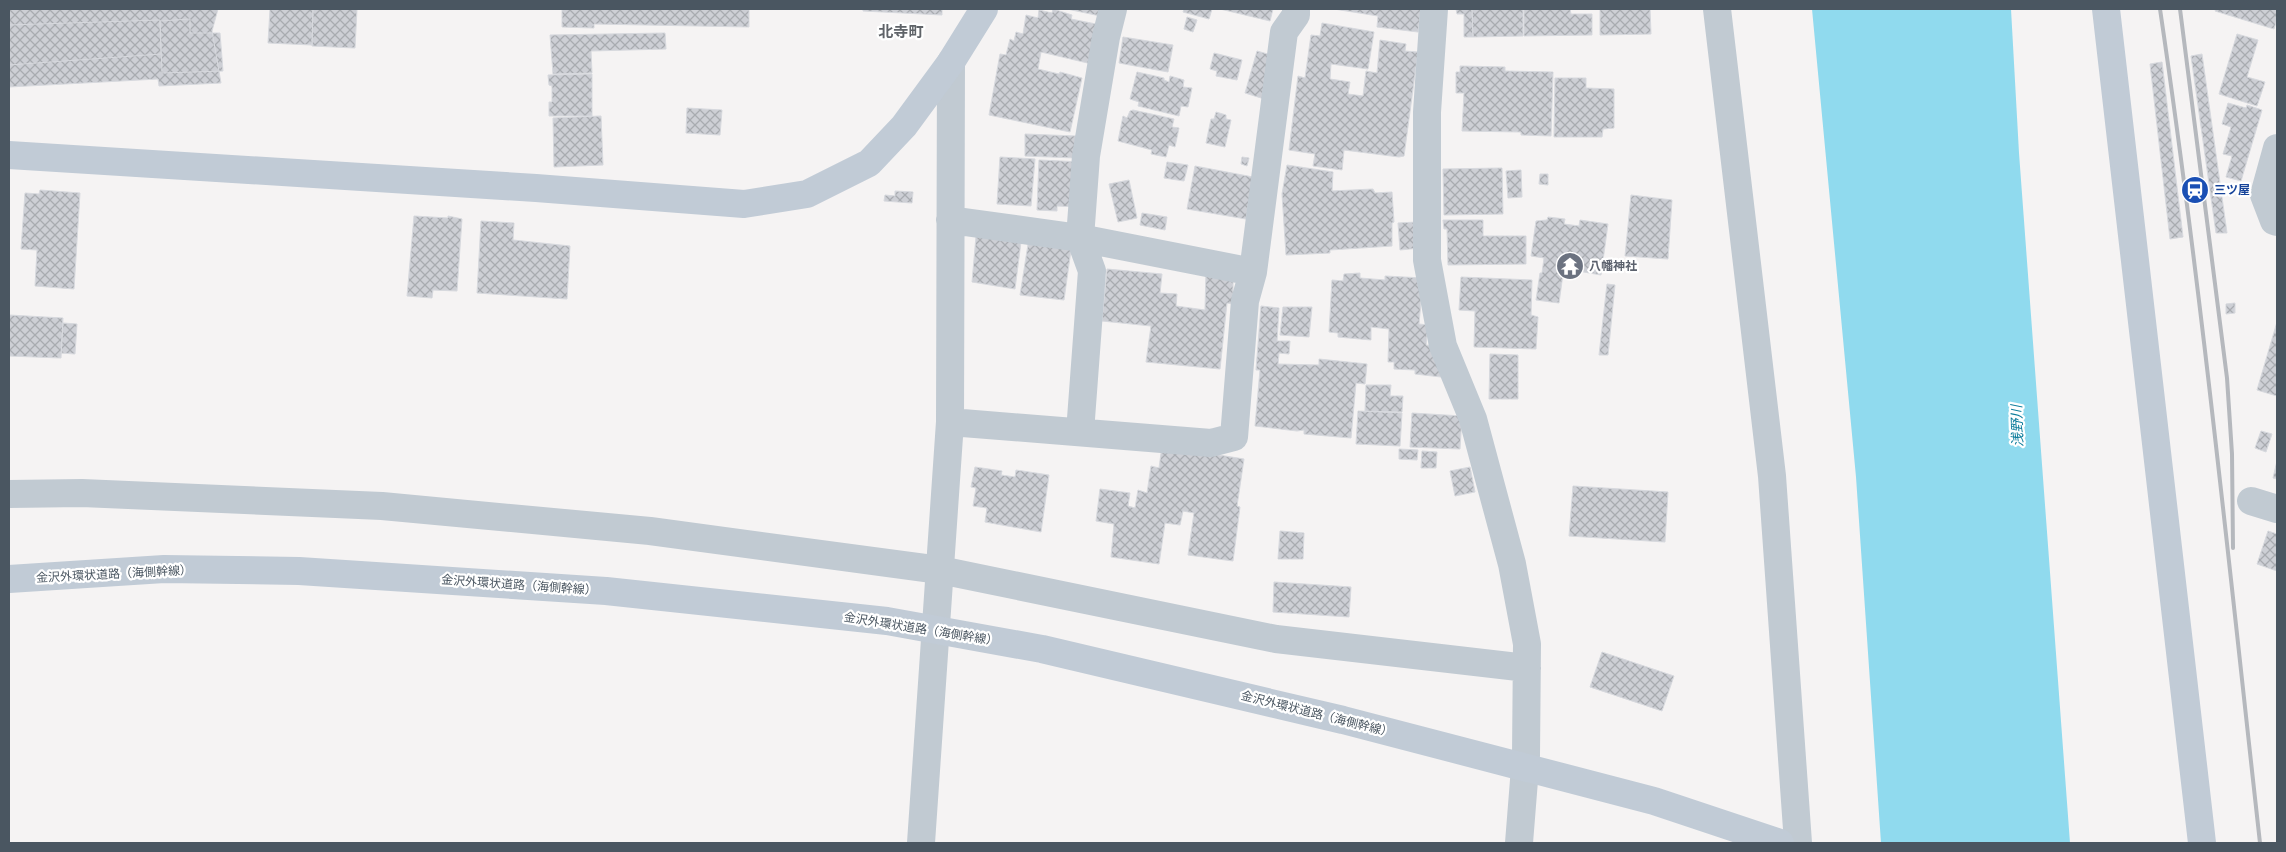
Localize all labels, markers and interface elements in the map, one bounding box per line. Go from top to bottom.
district label: 北寺町 [878,22,924,43]
station icon: 三ツ屋 [2180,175,2210,205]
place label: 三ツ屋 [2214,182,2250,199]
temple icon: 八幡神社 [1555,251,1585,281]
place label: 八幡神社 [1589,258,1637,275]
water label: 浅野川 [2007,403,2029,447]
street label: 金沢外環状道路（海側幹線） [36,562,192,587]
street label: 金沢外環状道路（海側幹線） [441,572,597,599]
street label: 金沢外環状道路（海側幹線） [843,609,999,650]
street label: 金沢外環状道路（海側幹線） [1239,687,1395,742]

